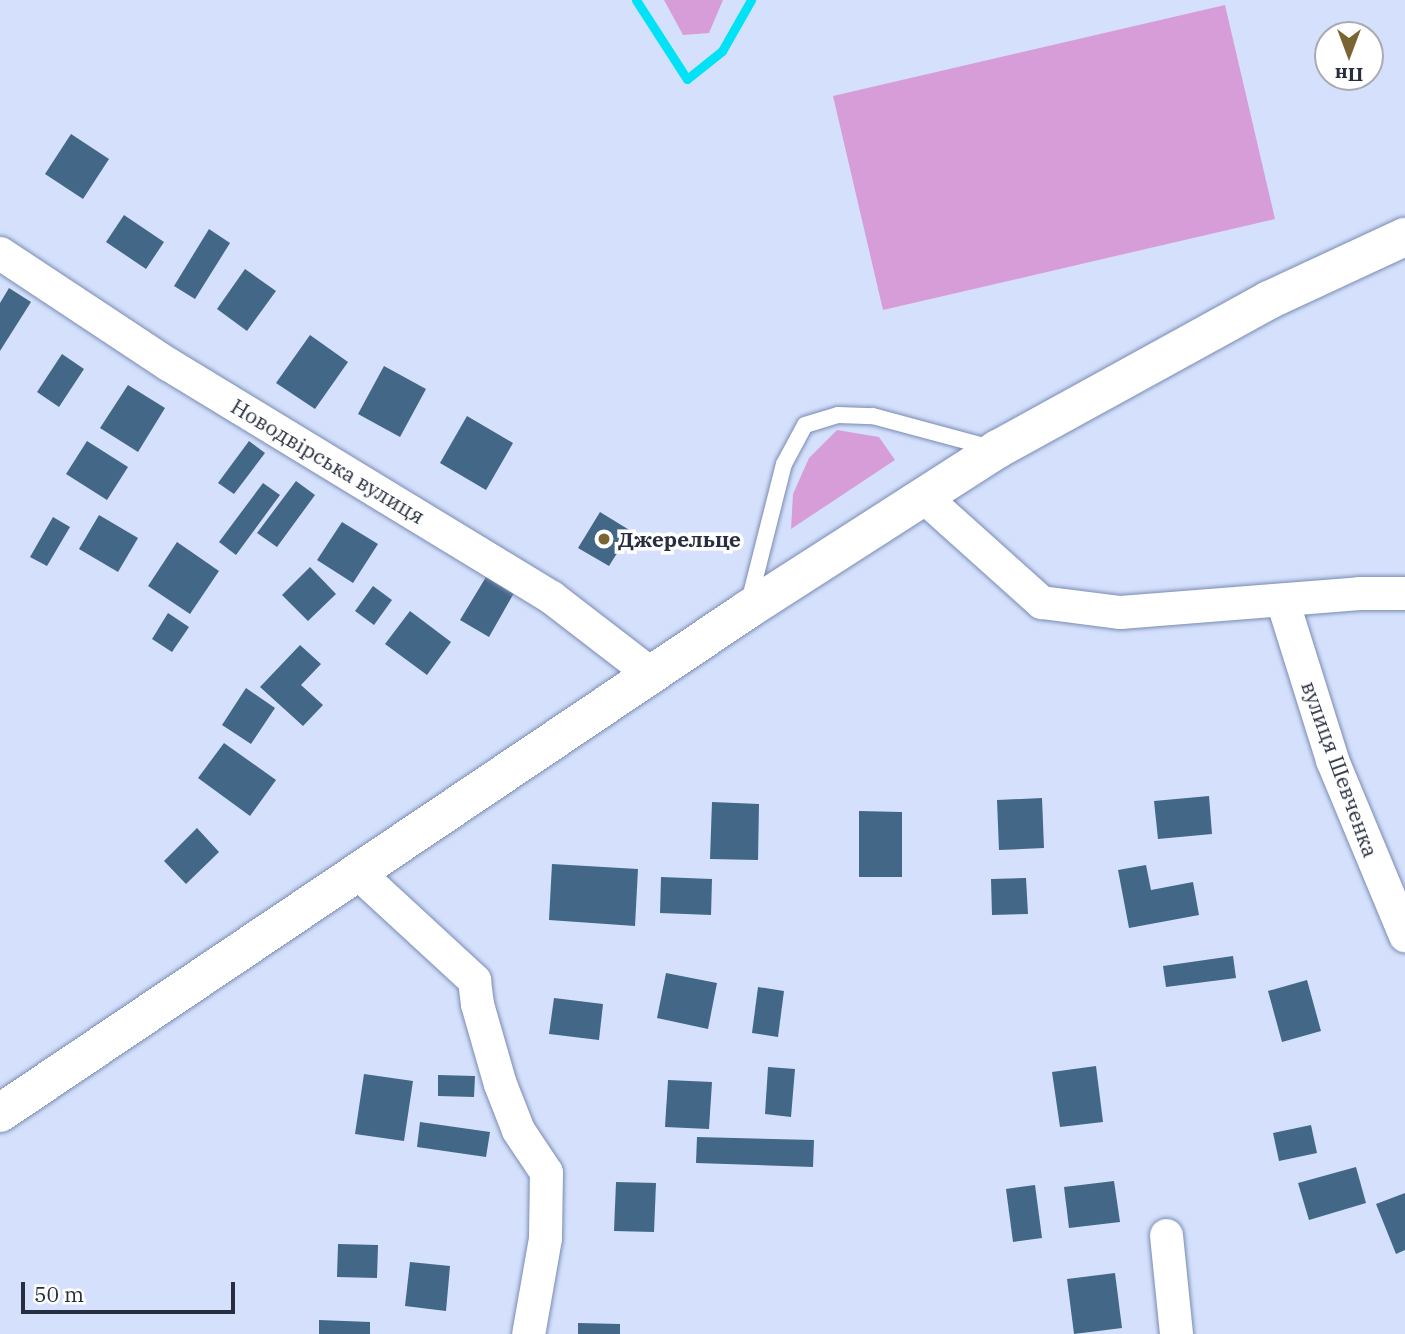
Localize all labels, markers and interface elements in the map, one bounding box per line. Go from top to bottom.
north arrow [1314,21,1384,91]
text: Пн [1335,63,1363,87]
street label: Новодвірська вулиця [227,393,429,529]
place label: Джерельце [618,526,741,552]
marker: Джерельце [596,531,612,547]
street label: вулиця Шевченка [1296,678,1384,860]
scale bar [24,1268,238,1312]
text: 50 m [34,1280,84,1308]

